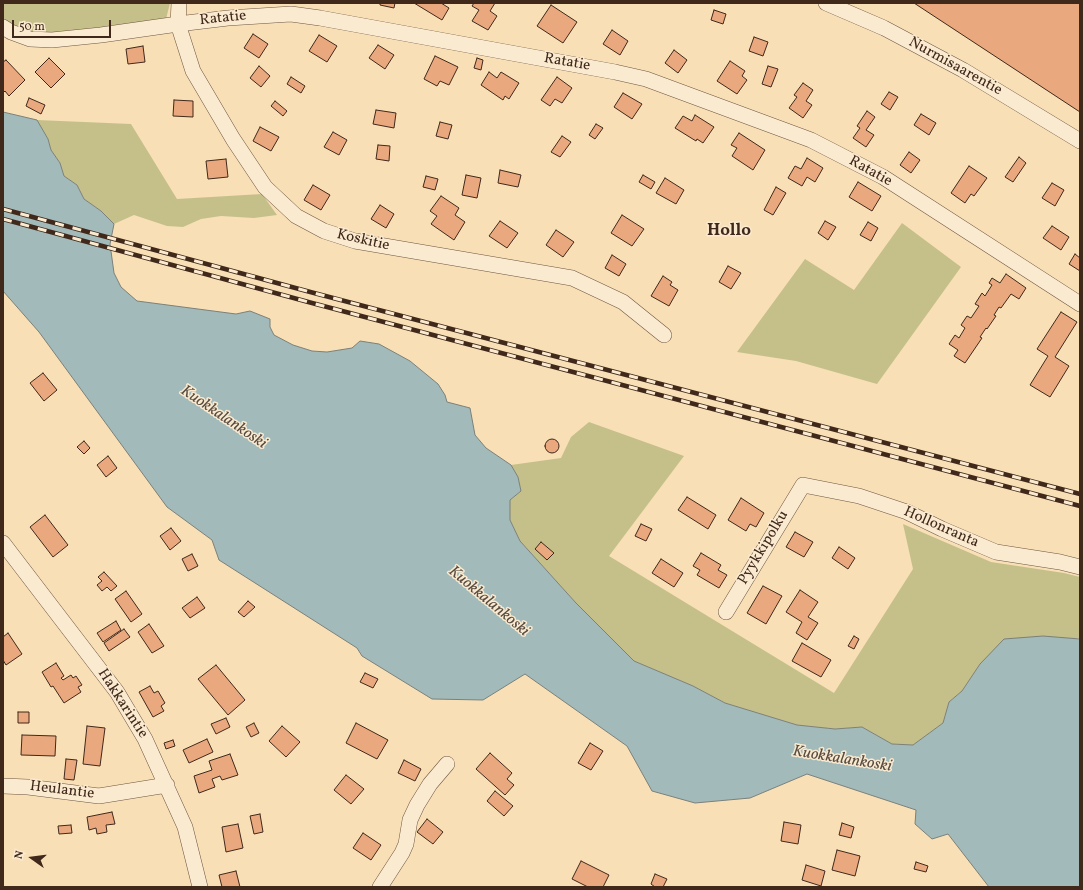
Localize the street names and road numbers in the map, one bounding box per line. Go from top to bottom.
street label: Ratatie [199,8,247,30]
street label: Nurmisaarentie [905,34,1005,100]
street label: Ratatie [542,50,592,76]
street label: Ratatie [845,153,895,191]
street label: Koskitie [335,226,391,256]
street label: Hollonranta [901,503,981,553]
street label: Pyykkipolku [735,508,793,588]
street label: Hakkarintie [93,666,151,742]
street label: Heulantie [29,778,95,804]

